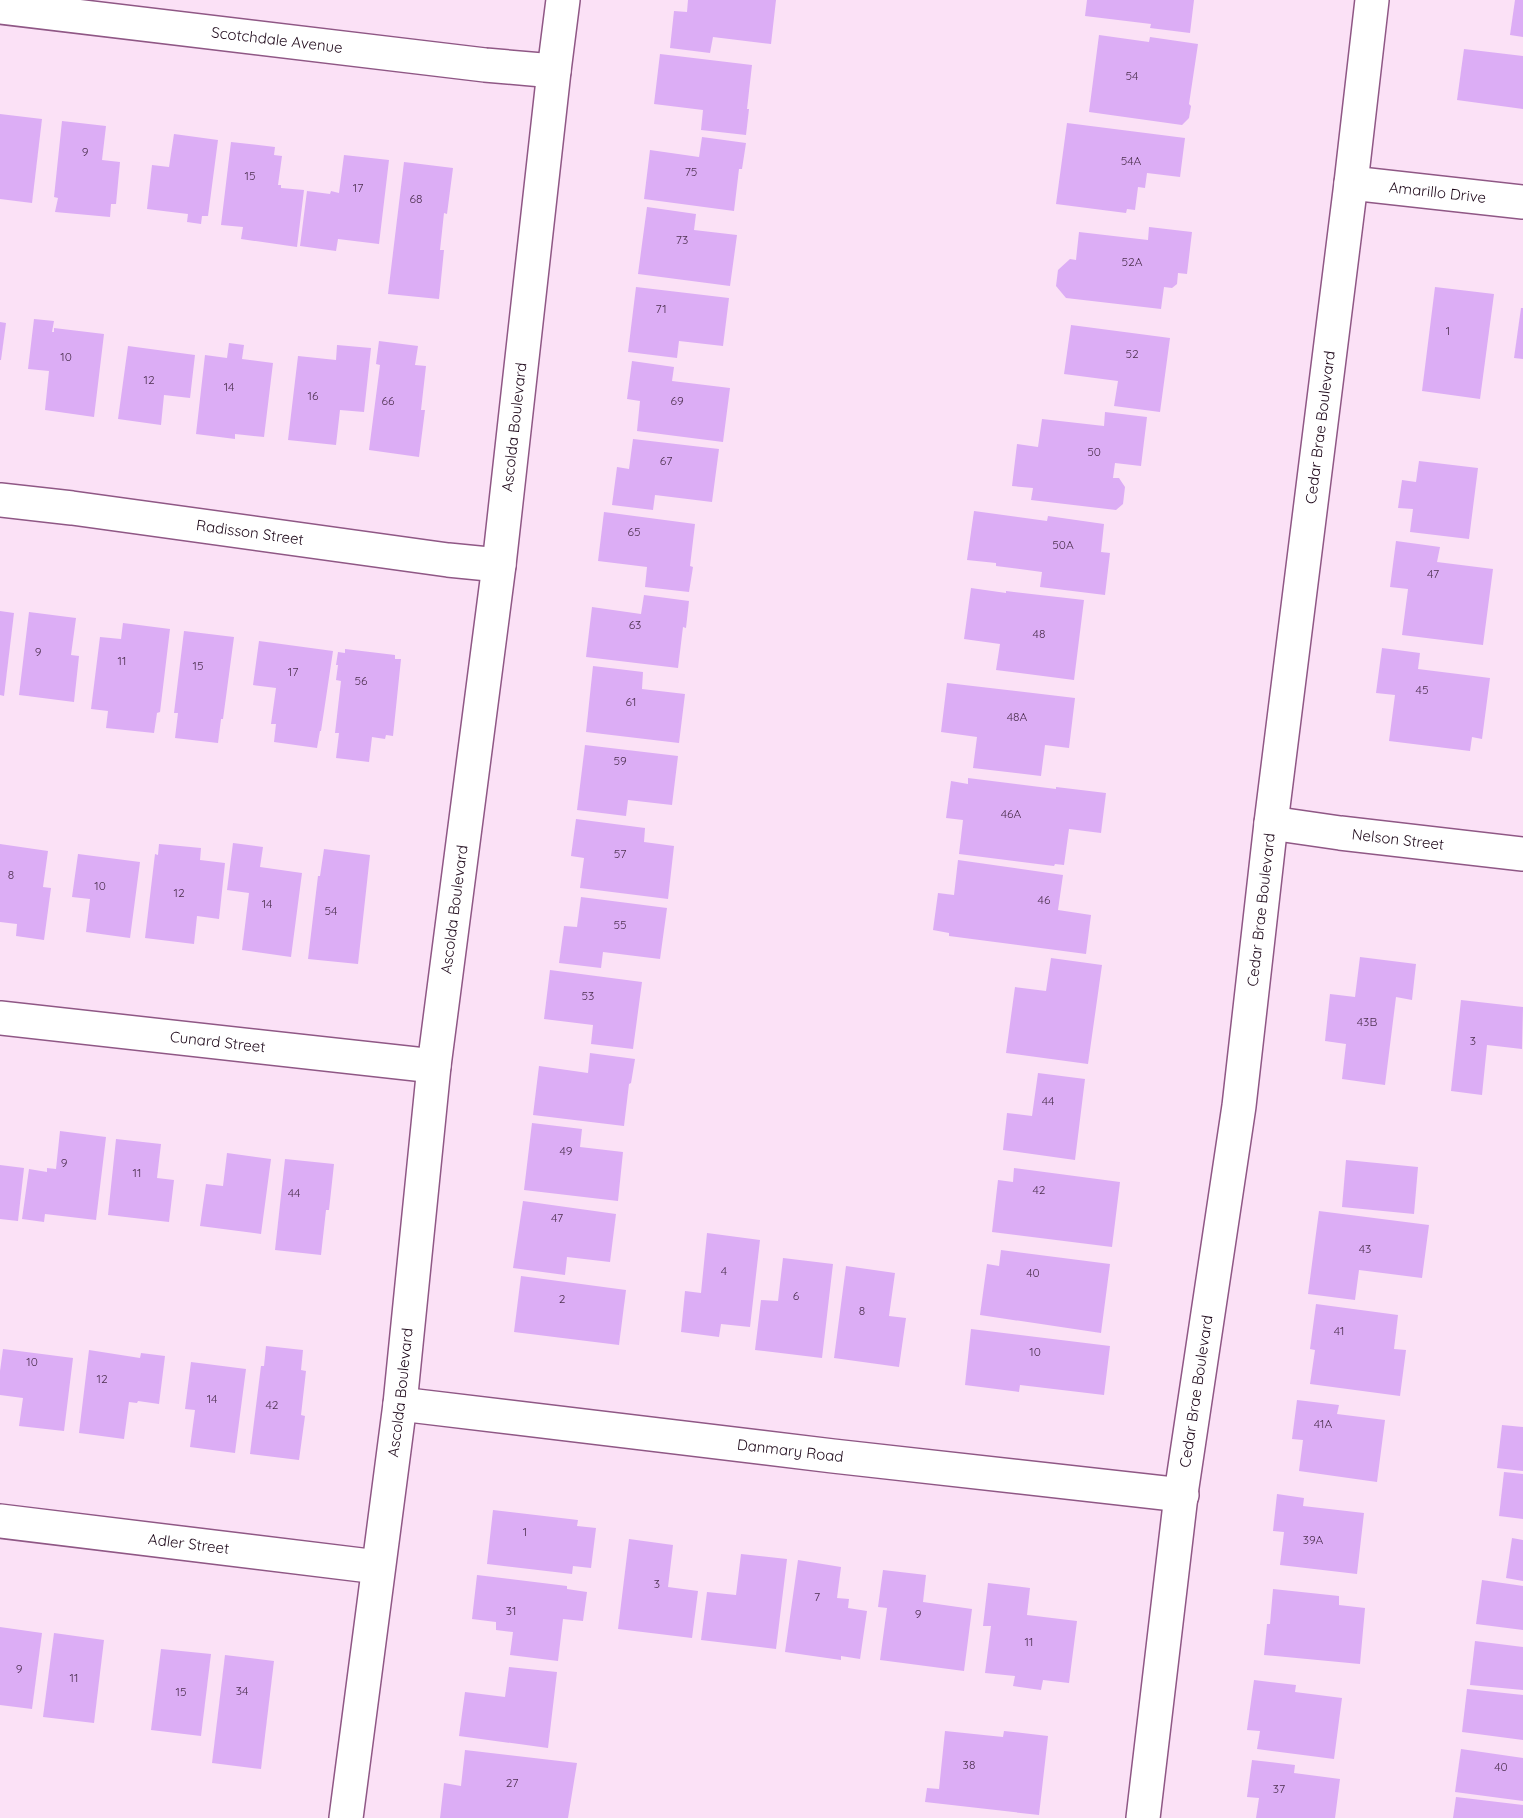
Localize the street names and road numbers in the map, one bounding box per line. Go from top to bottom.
street label: Scotchdale Avenue [210,22,344,57]
street label: Amarillo Drive [1388,177,1487,207]
street label: Cedar Brae Boulevard [1301,350,1339,505]
street label: Ascolda Boulevard [497,362,530,493]
street label: Radisson Street [195,515,305,549]
street label: Nelson Street [1351,824,1445,854]
street label: Cedar Brae Boulevard [1243,832,1279,987]
street label: Ascolda Boulevard [436,844,472,975]
street label: Cunard Street [169,1027,266,1056]
street label: Cedar Brae Boulevard [1175,1314,1217,1469]
street label: Ascolda Boulevard [383,1327,417,1458]
street label: Danmary Road [736,1435,844,1466]
street label: Adler Street [147,1529,230,1558]

